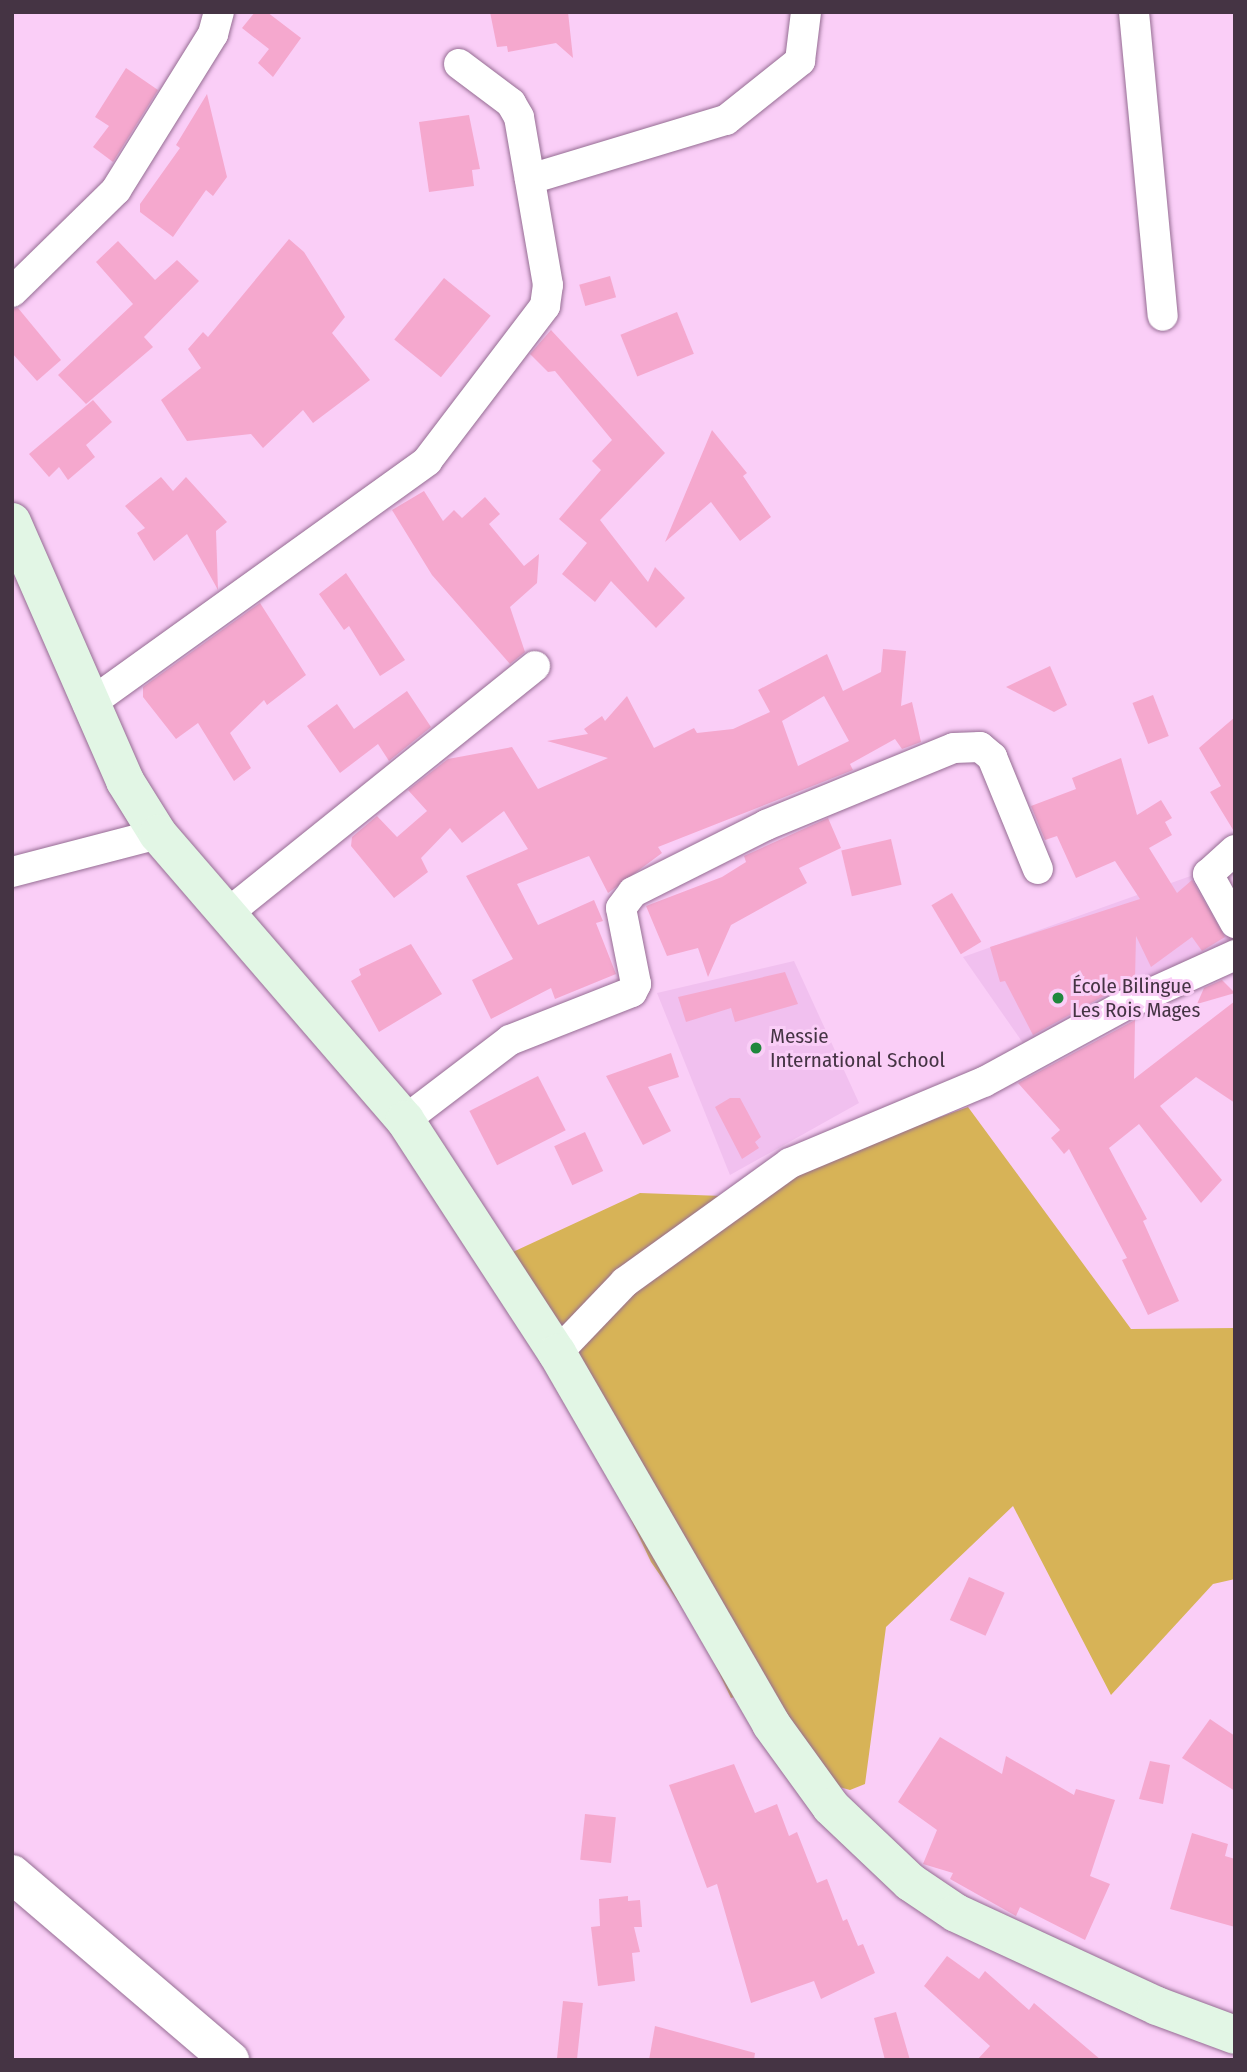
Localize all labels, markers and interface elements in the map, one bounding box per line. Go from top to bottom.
place label: École Bilingue Les Rois Mages [1072,973,1200,1023]
marker: École Bilingue Les Rois Mages [1050,990,1066,1006]
place label: Messie International School [770,1023,945,1073]
marker: Messie International School [748,1040,764,1056]

